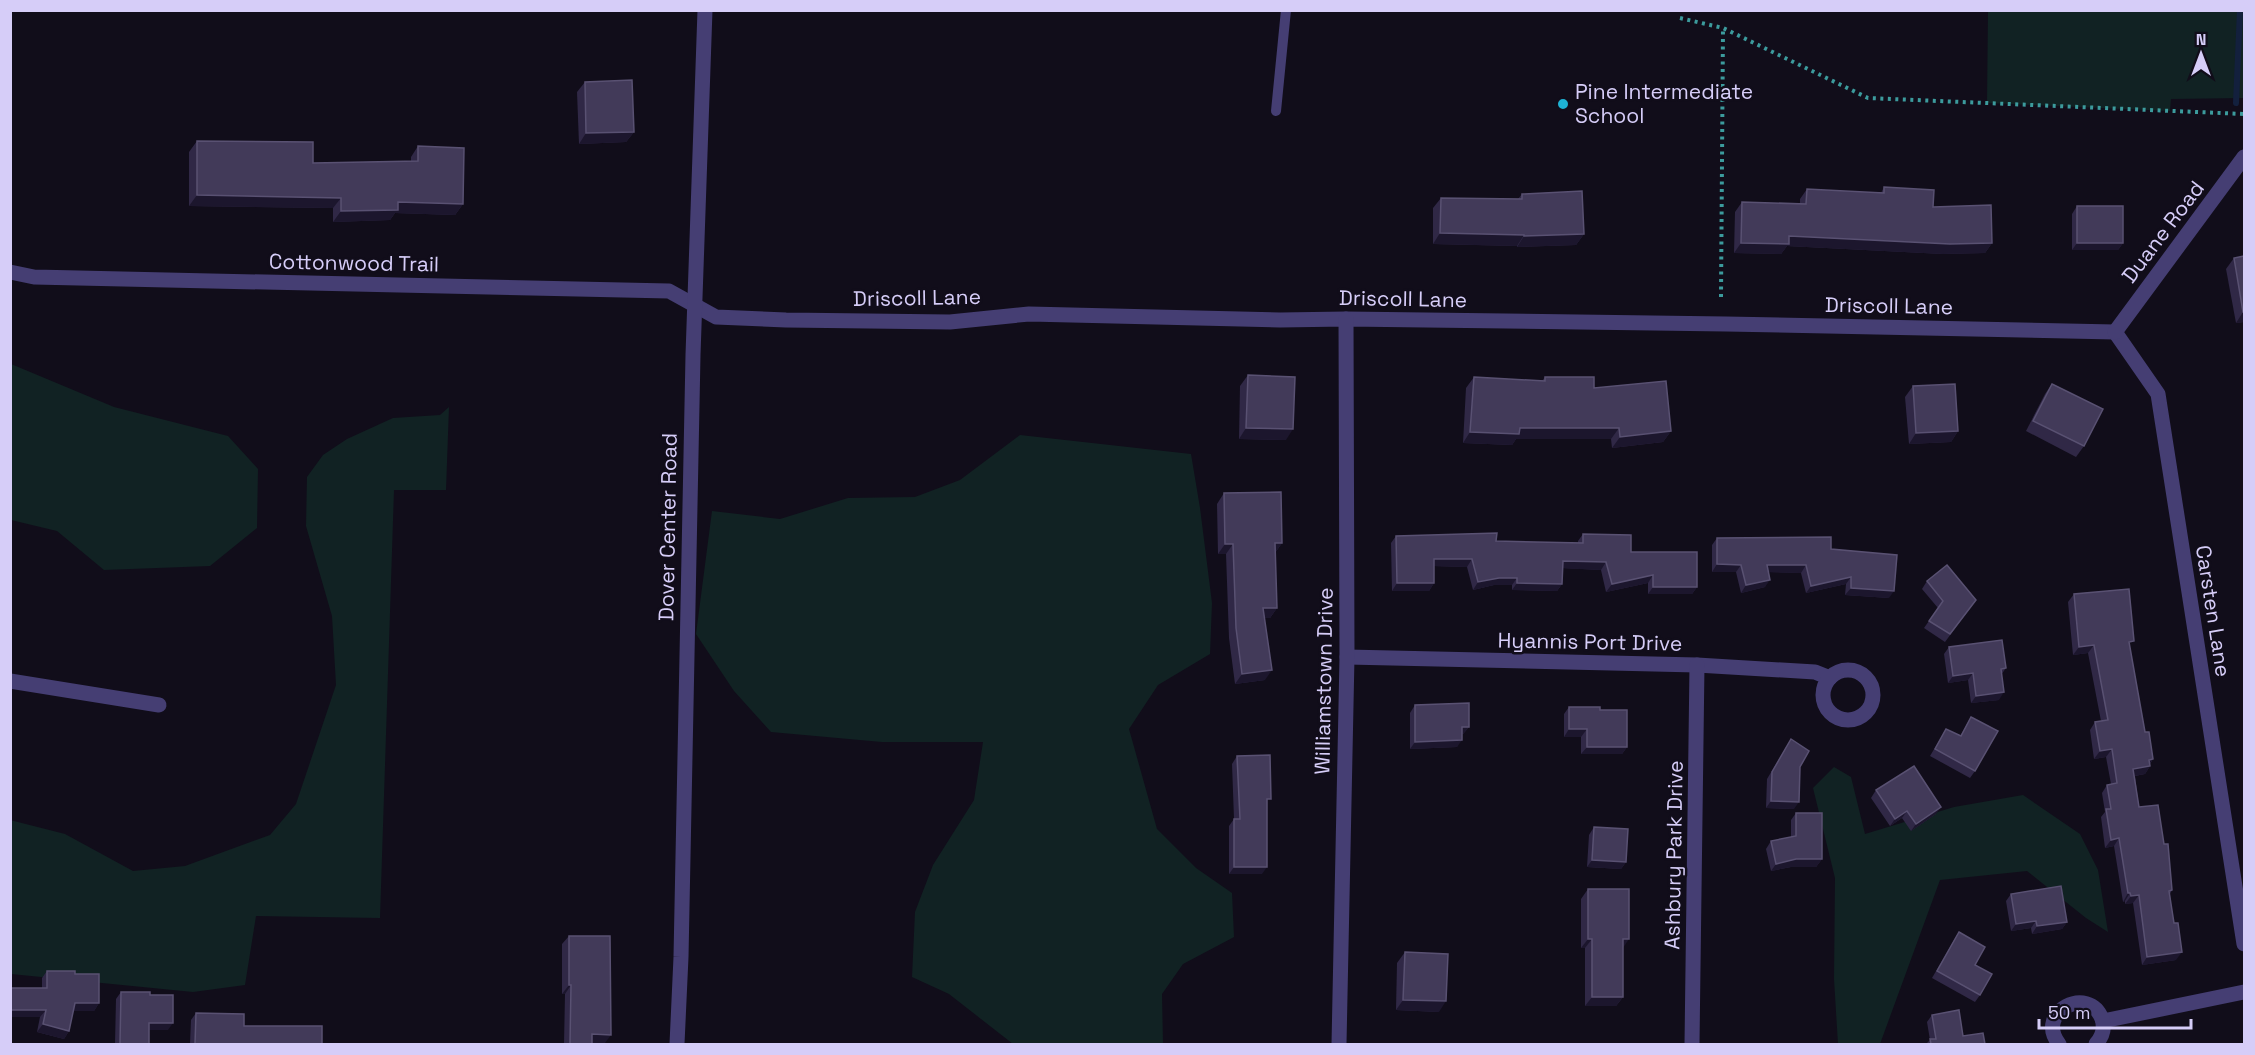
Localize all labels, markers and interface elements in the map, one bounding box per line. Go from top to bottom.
north arrow [2171,24,2231,84]
text: N [2196,29,2206,50]
place label: Pine Intermediate School [1575,78,1753,129]
marker: Pine Intermediate School [1556,97,1570,111]
street label: Duane Road [2115,175,2210,288]
street label: Cottonwood Trail [269,248,439,277]
street label: Driscoll Lane [853,283,981,312]
street label: Driscoll Lane [1339,284,1467,313]
street label: Driscoll Lane [1825,291,1953,320]
street label: Dover Center Road [652,433,683,621]
street label: Carsten Lane [2190,543,2237,679]
street label: Williamstown Drive [1308,587,1339,775]
street label: Hyannis Port Drive [1497,626,1683,657]
street label: Ashbury Park Drive [1658,760,1689,950]
scale bar [2039,992,2190,1030]
text: 50 m [2048,1001,2090,1024]

